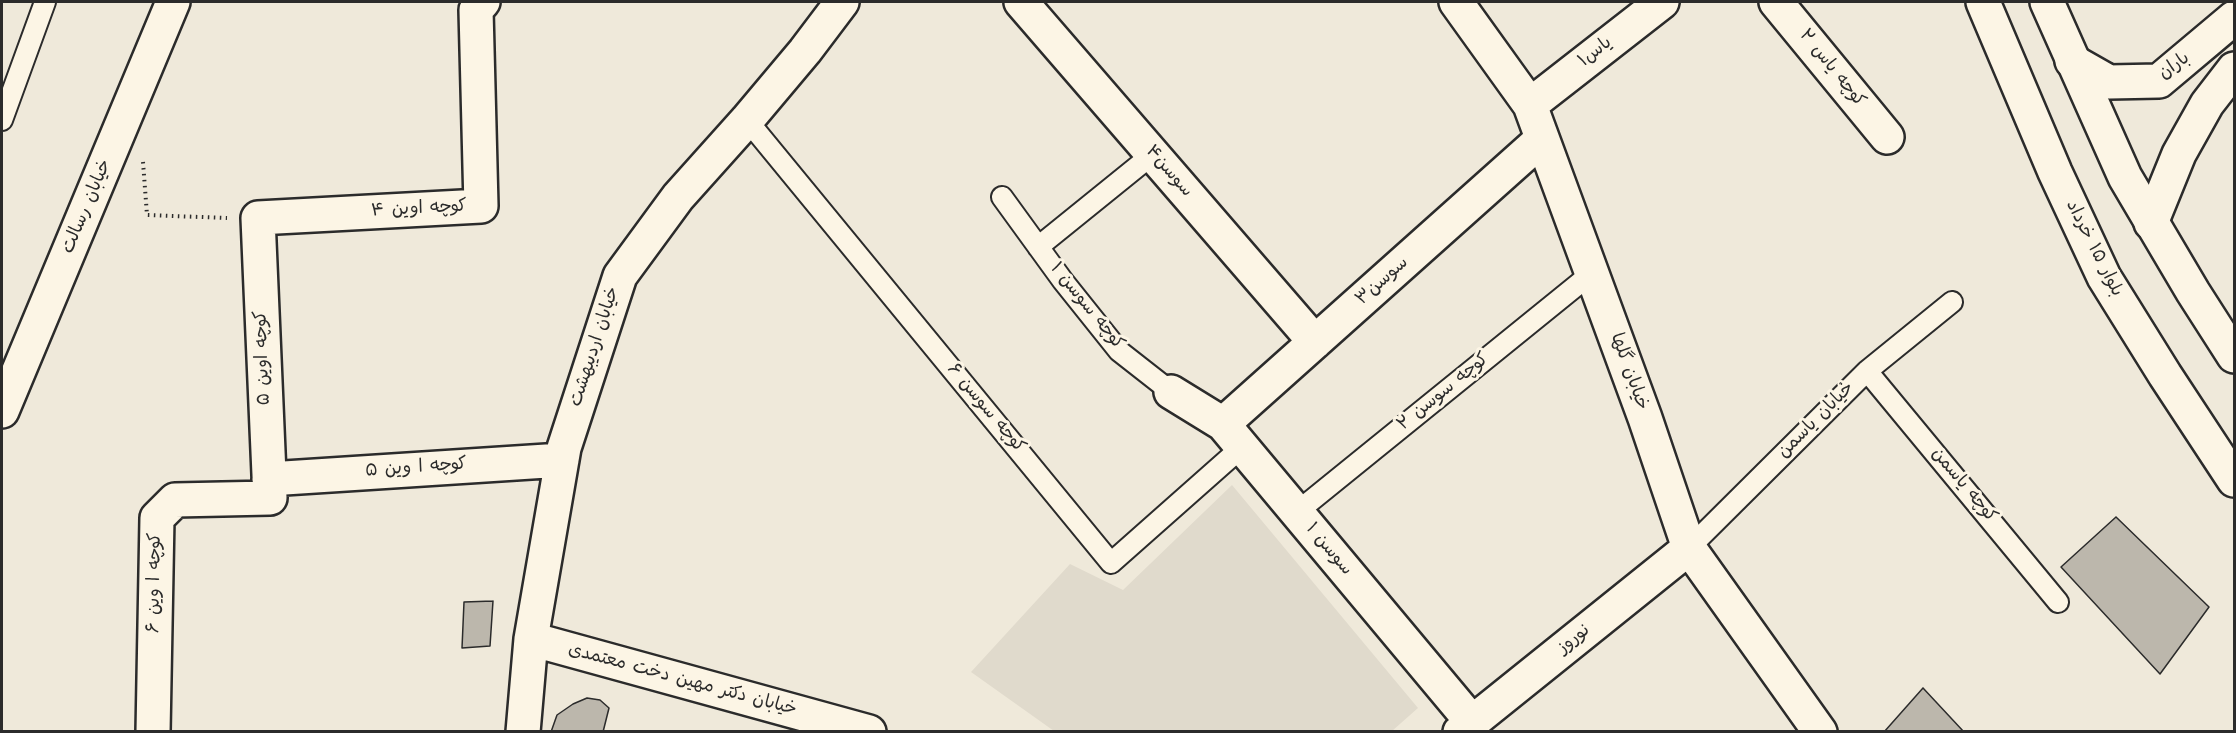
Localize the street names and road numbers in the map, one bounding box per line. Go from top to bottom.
street label: کوچه یاس ۲ [1793,26,1869,112]
street label: یاس۱ [1575,33,1617,73]
street label: باران [2155,49,2195,85]
street label: سوسن۴ [1140,142,1196,202]
street label: خیابان رسالت [59,157,117,257]
street label: کوچه اوین ۴ [371,197,467,223]
street label: بلوار ۱۵ خرداد [2060,197,2126,301]
street label: سوسن۳ [1352,253,1414,311]
street label: کوچه سوسن ۱ [1044,259,1128,355]
street label: خیابان اردیبهشت [566,284,626,410]
street label: کوچه اوین ۵ [252,310,276,406]
street label: خیابان گلها [1604,331,1652,413]
street label: کوچه سوسن ۲ [1394,350,1494,436]
street label: کوچه سوسن ۶ [941,360,1029,458]
street label: خیابان یاسمن [1774,378,1860,464]
street label: کوچه یاسمن [1925,444,2001,528]
street label: کوچه ا وین ۵ [364,455,468,483]
street label: سوسن ۱ [1300,519,1356,581]
street label: کوچه ا وین ۶ [144,533,168,633]
street label: نوروز [1554,620,1596,660]
street label: خیابان دکتر مهین دخت معتمدی [565,640,799,722]

